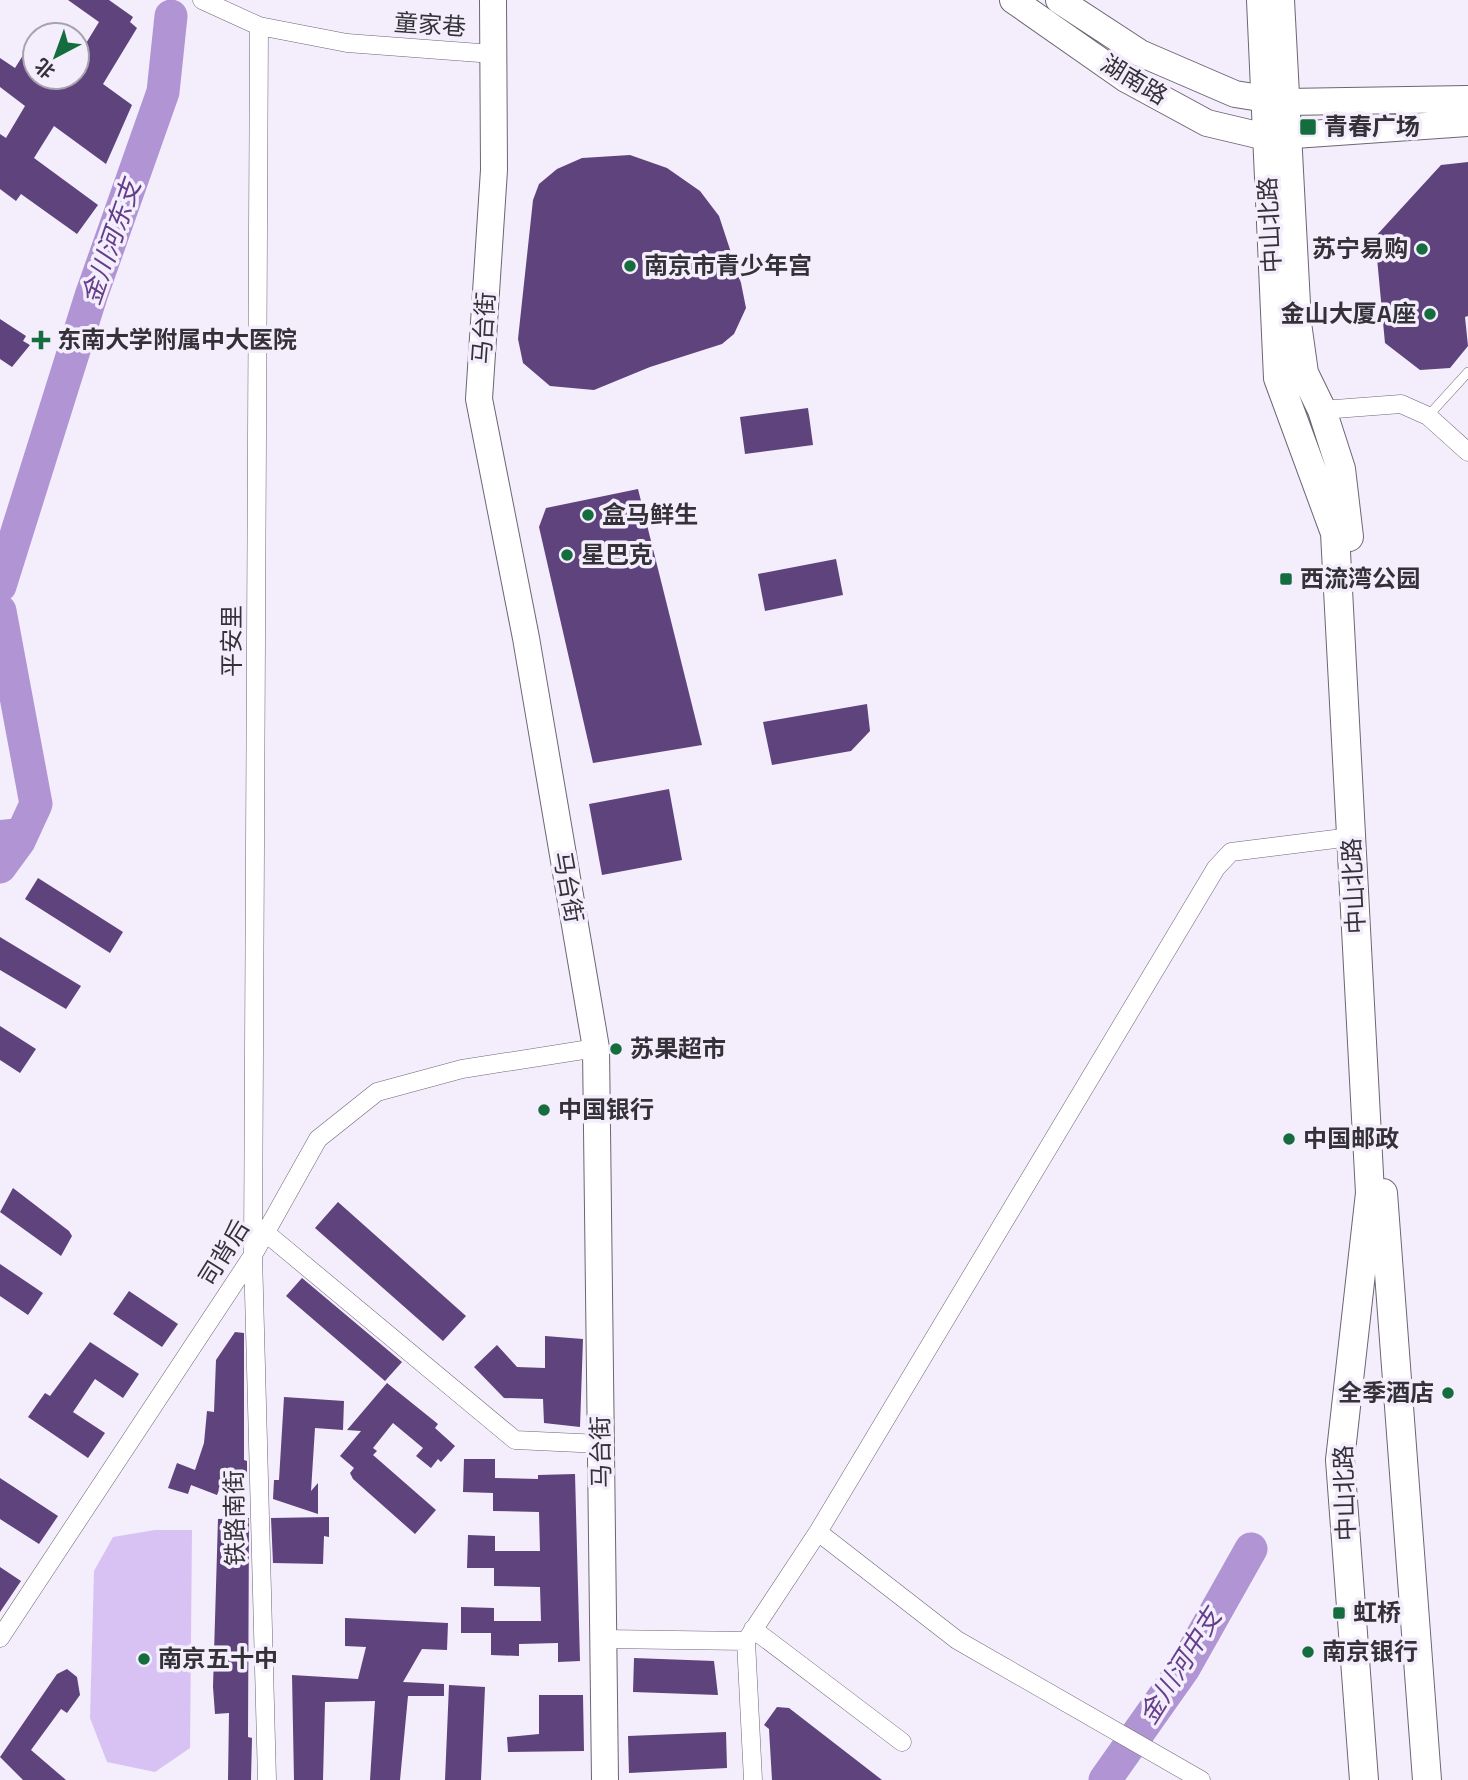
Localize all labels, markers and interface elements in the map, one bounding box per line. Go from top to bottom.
street label: 童家巷 [393,7,467,42]
north arrow [21,21,91,91]
street label: 湖南路 [1095,48,1173,111]
text: 北 [30,53,61,84]
place label: 青春广场 [1324,111,1420,142]
marker: 青春广场 [1298,117,1318,137]
water label: 金川河东支 [74,172,149,309]
street label: 中山北路 [1252,176,1287,274]
place label: 苏宁易购 [1312,233,1408,264]
marker: 苏宁易购 [1414,241,1430,257]
place label: 南京市青少年宫 [644,250,812,281]
marker: 南京市青少年宫 [622,258,638,274]
street label: 马台街 [466,291,501,365]
place label: 金山大厦A座 [1281,298,1416,329]
marker: 金山大厦A座 [1422,306,1438,322]
place label: 东南大学附属中大医院 [57,324,297,355]
marker: 东南大学附属中大医院 [31,330,51,350]
place label: 盒马鲜生 [602,499,698,530]
marker: 盒马鲜生 [580,507,596,523]
place label: 星巴克 [581,539,653,570]
marker: 星巴克 [559,547,575,563]
place label: 西流湾公园 [1300,563,1420,594]
marker: 西流湾公园 [1278,571,1294,587]
street label: 平安里 [216,605,247,677]
street label: 中山北路 [1336,837,1371,935]
street label: 马台街 [547,849,590,925]
place label: 苏果超市 [630,1033,726,1064]
marker: 苏果超市 [608,1041,624,1057]
place label: 中国银行 [558,1094,654,1125]
marker: 中国银行 [536,1102,552,1118]
place label: 中国邮政 [1303,1123,1399,1154]
marker: 中国邮政 [1281,1131,1297,1147]
street label: 司背后 [191,1214,256,1291]
place label: 全季酒店 [1338,1377,1434,1408]
marker: 全季酒店 [1440,1385,1456,1401]
street label: 马台街 [584,1416,617,1488]
street label: 中山北路 [1327,1445,1362,1542]
street label: 铁路南街 [218,1470,251,1566]
place label: 虹桥 [1353,1597,1401,1628]
water label: 金川河中支 [1131,1599,1230,1730]
marker: 虹桥 [1331,1605,1347,1621]
place label: 南京银行 [1322,1636,1418,1667]
place label: 南京五十中 [158,1643,278,1674]
marker: 南京银行 [1300,1644,1316,1660]
marker: 南京五十中 [136,1651,152,1667]

